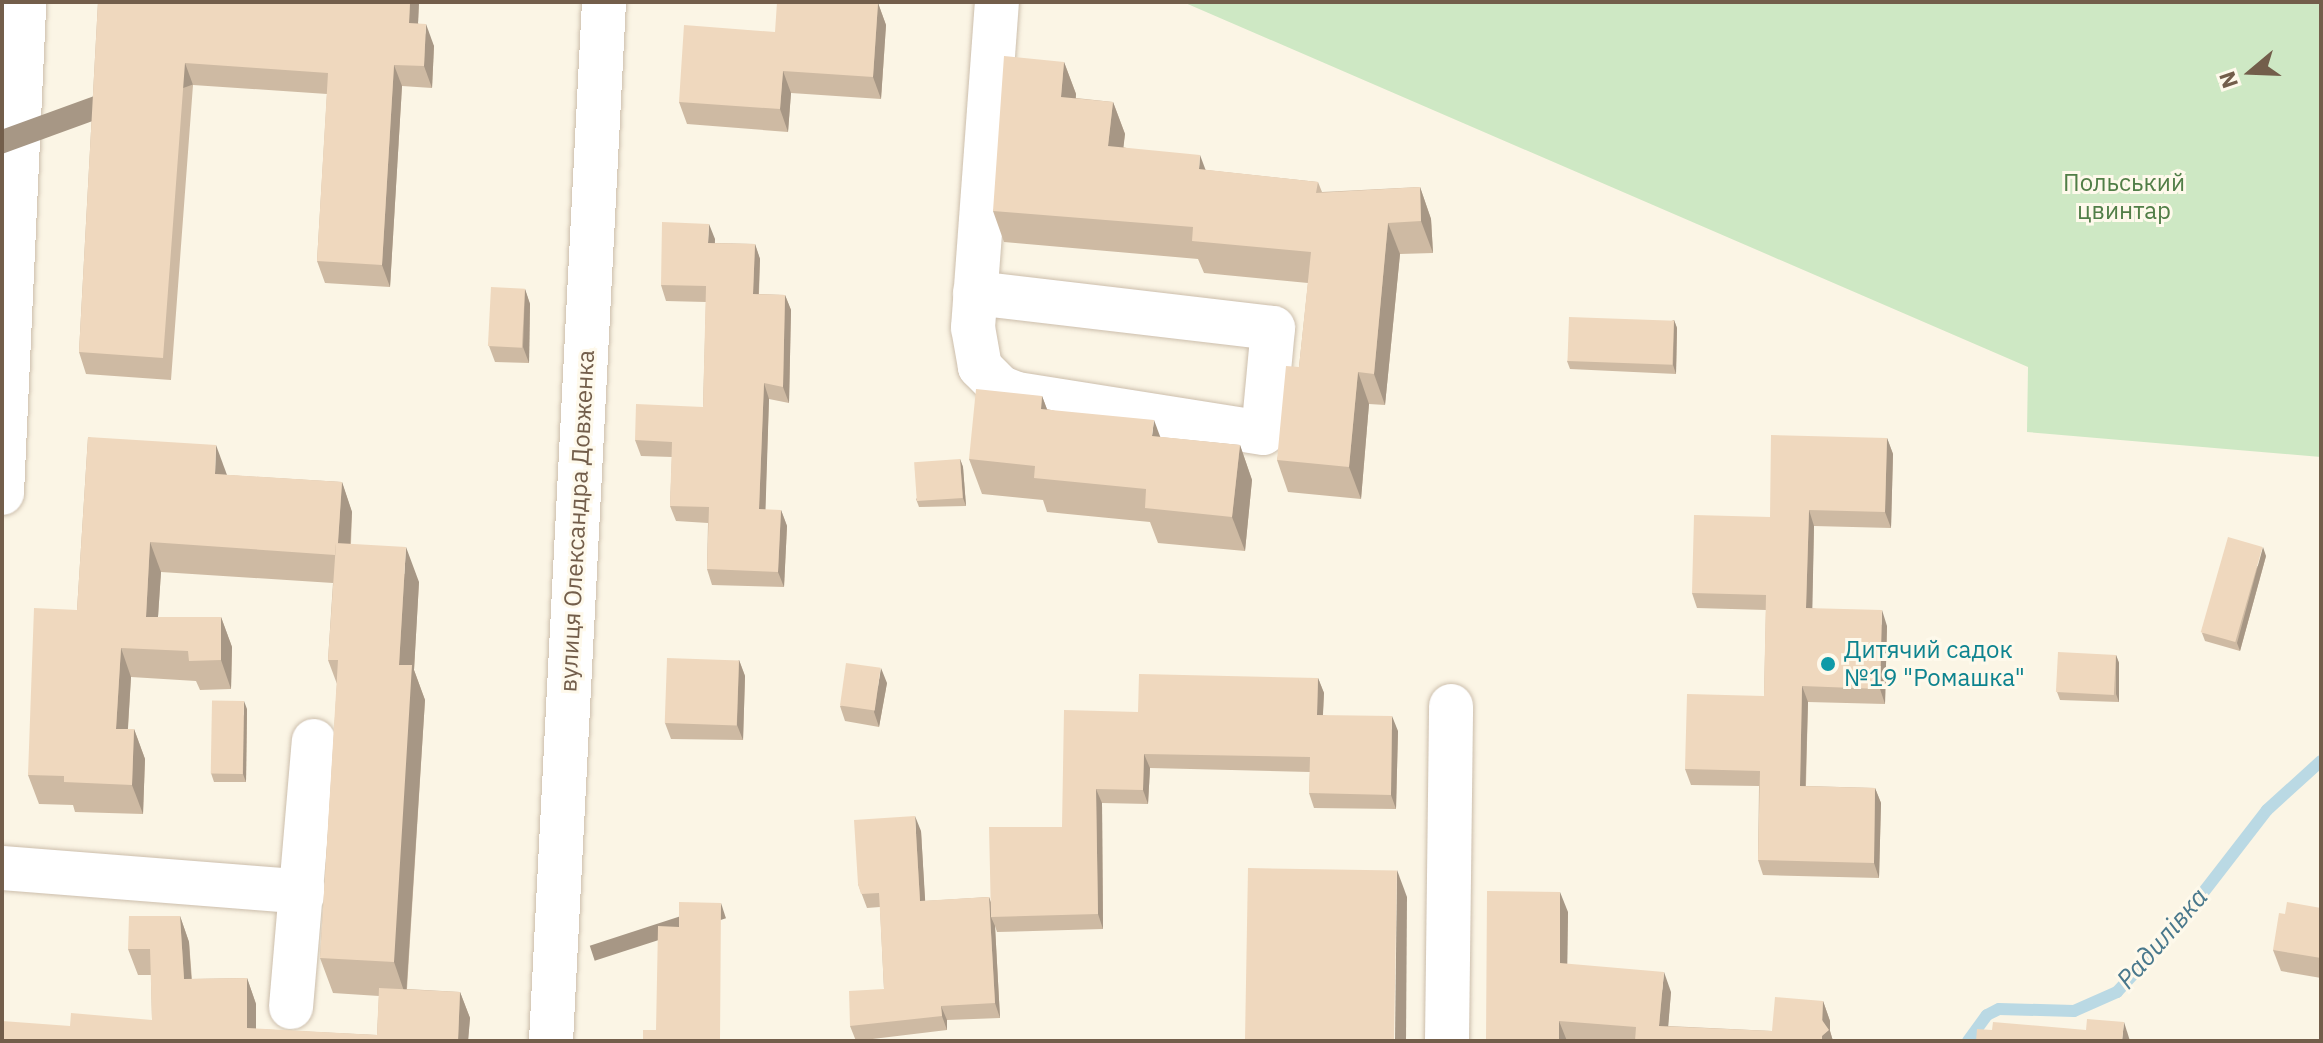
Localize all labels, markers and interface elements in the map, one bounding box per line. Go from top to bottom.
north arrow [2211,32,2291,112]
text: N [2212,68,2244,92]
park label: Польський цвинтар [2063,169,2185,225]
street label: вулиця Олександра Довженка [554,349,600,693]
place label: Дитячий садок №19 "Ромашка" [1844,636,2025,692]
marker: Дитячий садок №19 "Ромашка" [1819,655,1837,673]
water label: Радилівка [2110,881,2214,995]

